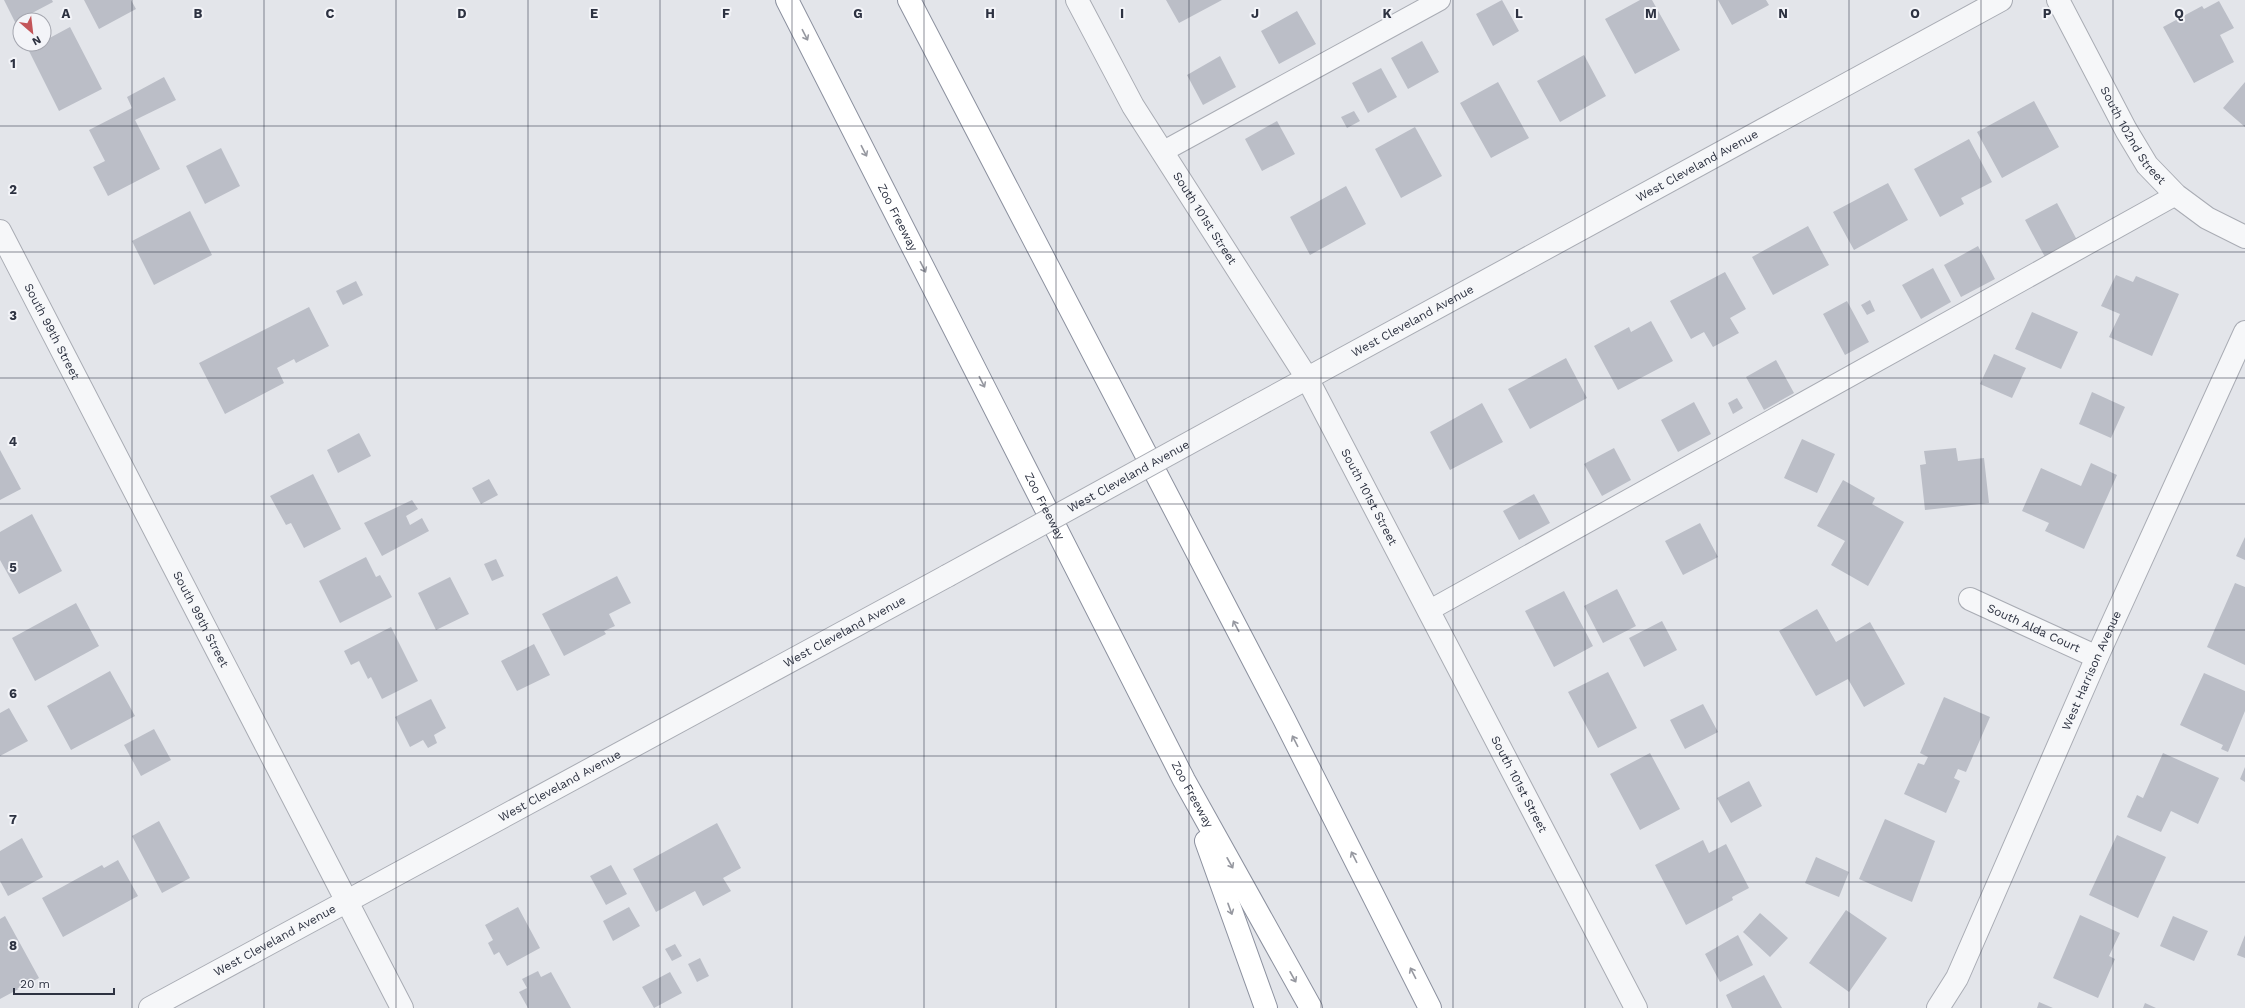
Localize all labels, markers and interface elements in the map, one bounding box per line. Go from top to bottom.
text: A [62,6,71,21]
text: B [194,6,203,21]
text: C [326,6,335,21]
text: D [457,6,467,21]
text: E [590,6,598,21]
text: F [722,6,730,21]
text: G [853,6,863,21]
text: H [985,6,995,21]
text: I [1120,6,1124,21]
text: J [1251,6,1259,21]
text: K [1382,6,1392,21]
text: L [1515,6,1523,21]
text: M [1645,6,1657,21]
text: N [1778,6,1788,21]
text: O [1910,6,1920,21]
text: P [2043,6,2052,21]
text: Q [2174,6,2184,21]
north arrow [12,12,52,52]
one-way arrow [802,29,809,41]
text: N [30,33,43,48]
text: 1 [10,56,16,71]
street label: South 102nd Street [2097,84,2169,187]
street label: West Cleveland Avenue [1634,127,1761,205]
one-way arrow [861,144,868,156]
street label: South 101st Street [1170,169,1239,267]
street label: Zoo Freeway [875,181,921,254]
text: 2 [9,182,17,197]
one-way arrow [920,260,927,272]
street label: South 99th Street [21,281,83,382]
street label: West Cleveland Avenue [1349,282,1476,360]
text: 3 [9,308,17,323]
one-way arrow [978,376,986,388]
text: 4 [9,434,18,449]
street label: West Cleveland Avenue [1065,437,1192,515]
street label: South 101st Street [1338,446,1400,548]
street label: Zoo Freeway [1022,470,1068,543]
text: 5 [9,560,17,575]
street label: South 99th Street [170,569,231,670]
street label: West Cleveland Avenue [781,593,908,670]
street label: South Alda Court [1985,601,2082,655]
street label: West Harrison Avenue [2059,609,2124,732]
one-way arrow [1231,620,1239,632]
text: 6 [9,686,17,701]
street label: South 101st Street [1488,733,1550,835]
one-way arrow [1291,735,1299,747]
street label: West Cleveland Avenue [496,747,623,825]
street label: Zoo Freeway [1169,759,1217,831]
text: 7 [9,812,17,827]
one-way arrow [1350,851,1357,863]
one-way arrow [1227,857,1234,869]
street label: West Cleveland Avenue [211,902,338,979]
one-way arrow [1227,902,1234,915]
text: 8 [9,938,17,953]
one-way arrow [1408,967,1416,979]
scale bar [14,970,114,996]
one-way arrow [1290,970,1298,982]
text: 20 m [20,977,50,991]

